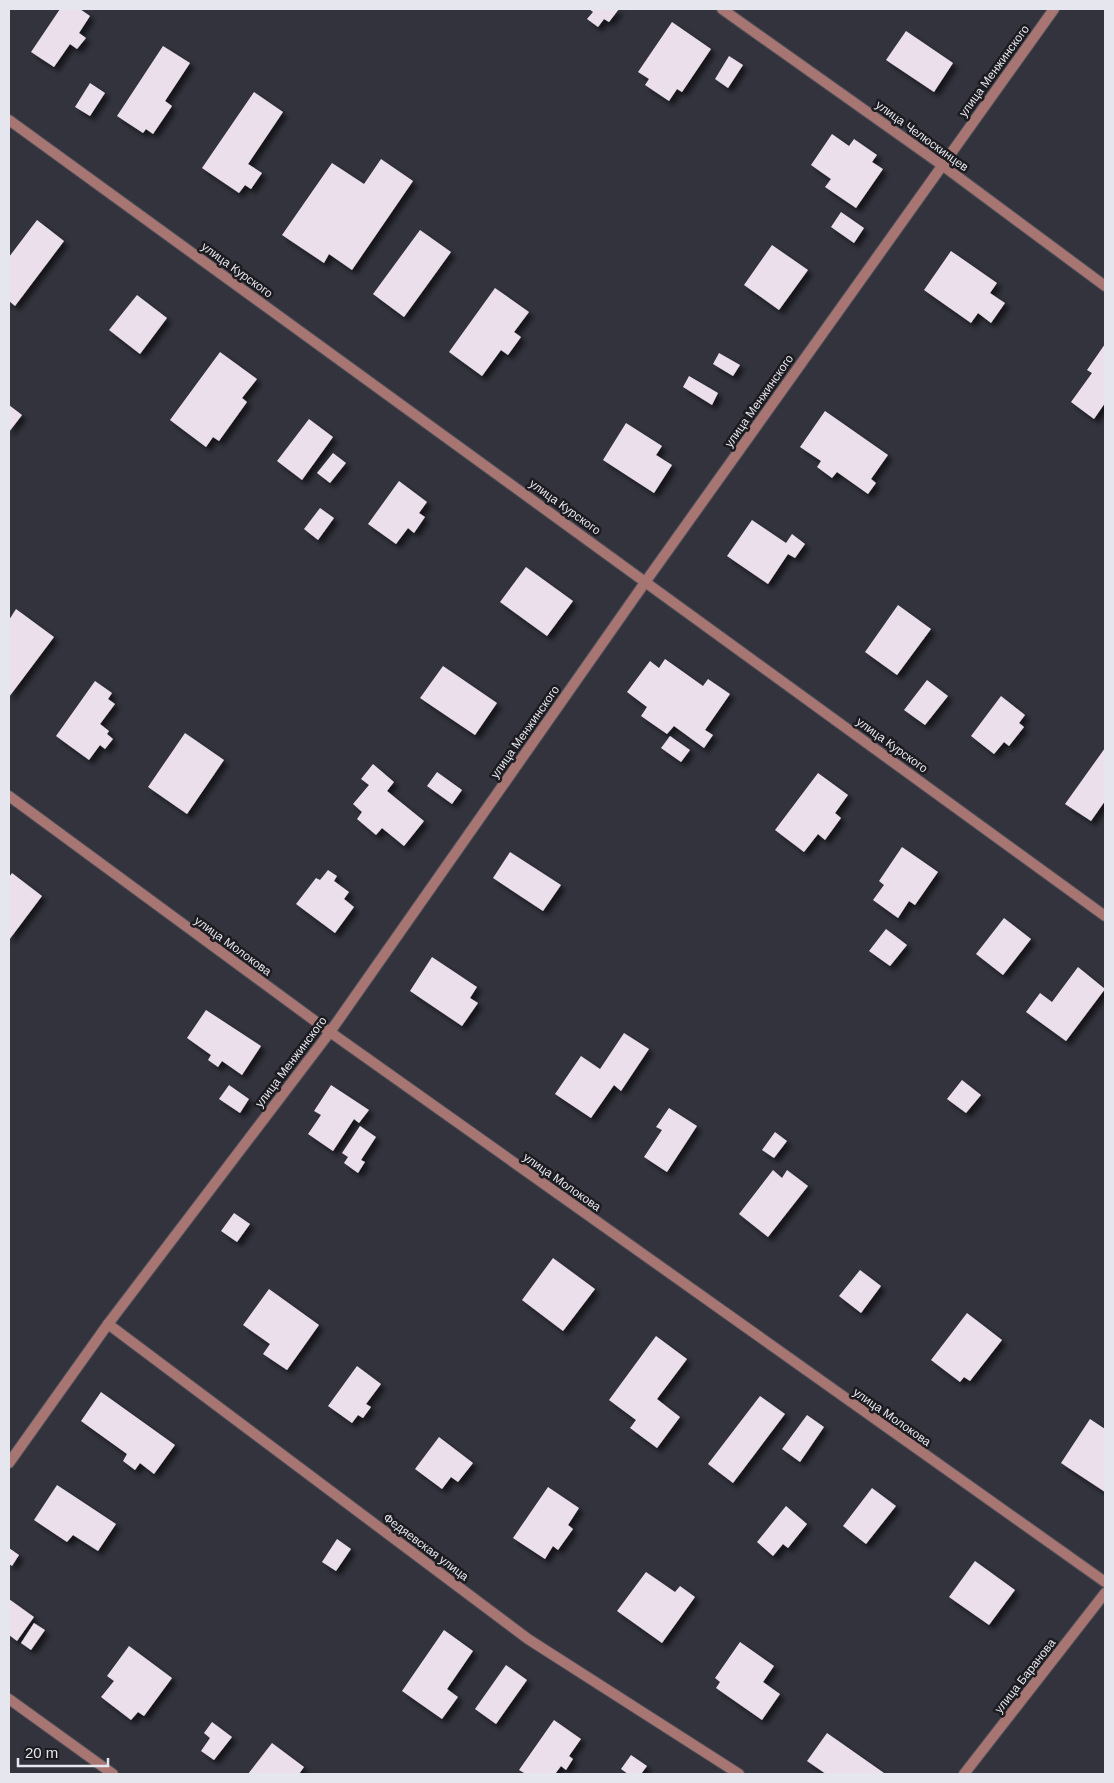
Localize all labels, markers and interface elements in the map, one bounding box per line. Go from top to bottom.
street label: улица Менжинского [956,22,1032,120]
street label: улица Челюскинцев [873,98,971,174]
street label: улица Курского [199,239,276,301]
street label: улица Менжинского [722,352,796,450]
street label: улица Курского [527,476,604,538]
street label: улица Менжинского [488,683,562,781]
street label: улица Курского [854,714,931,776]
street label: улица Молокова [192,913,274,979]
street label: улица Менжинского [252,1014,330,1110]
street label: улица Молокова [520,1150,604,1214]
street label: улица Молокова [850,1385,934,1449]
street label: Федяевская улица [381,1510,472,1584]
street label: улица Баранова [992,1636,1059,1716]
scale bar [18,1736,108,1768]
text: 20 m [25,1744,58,1761]

